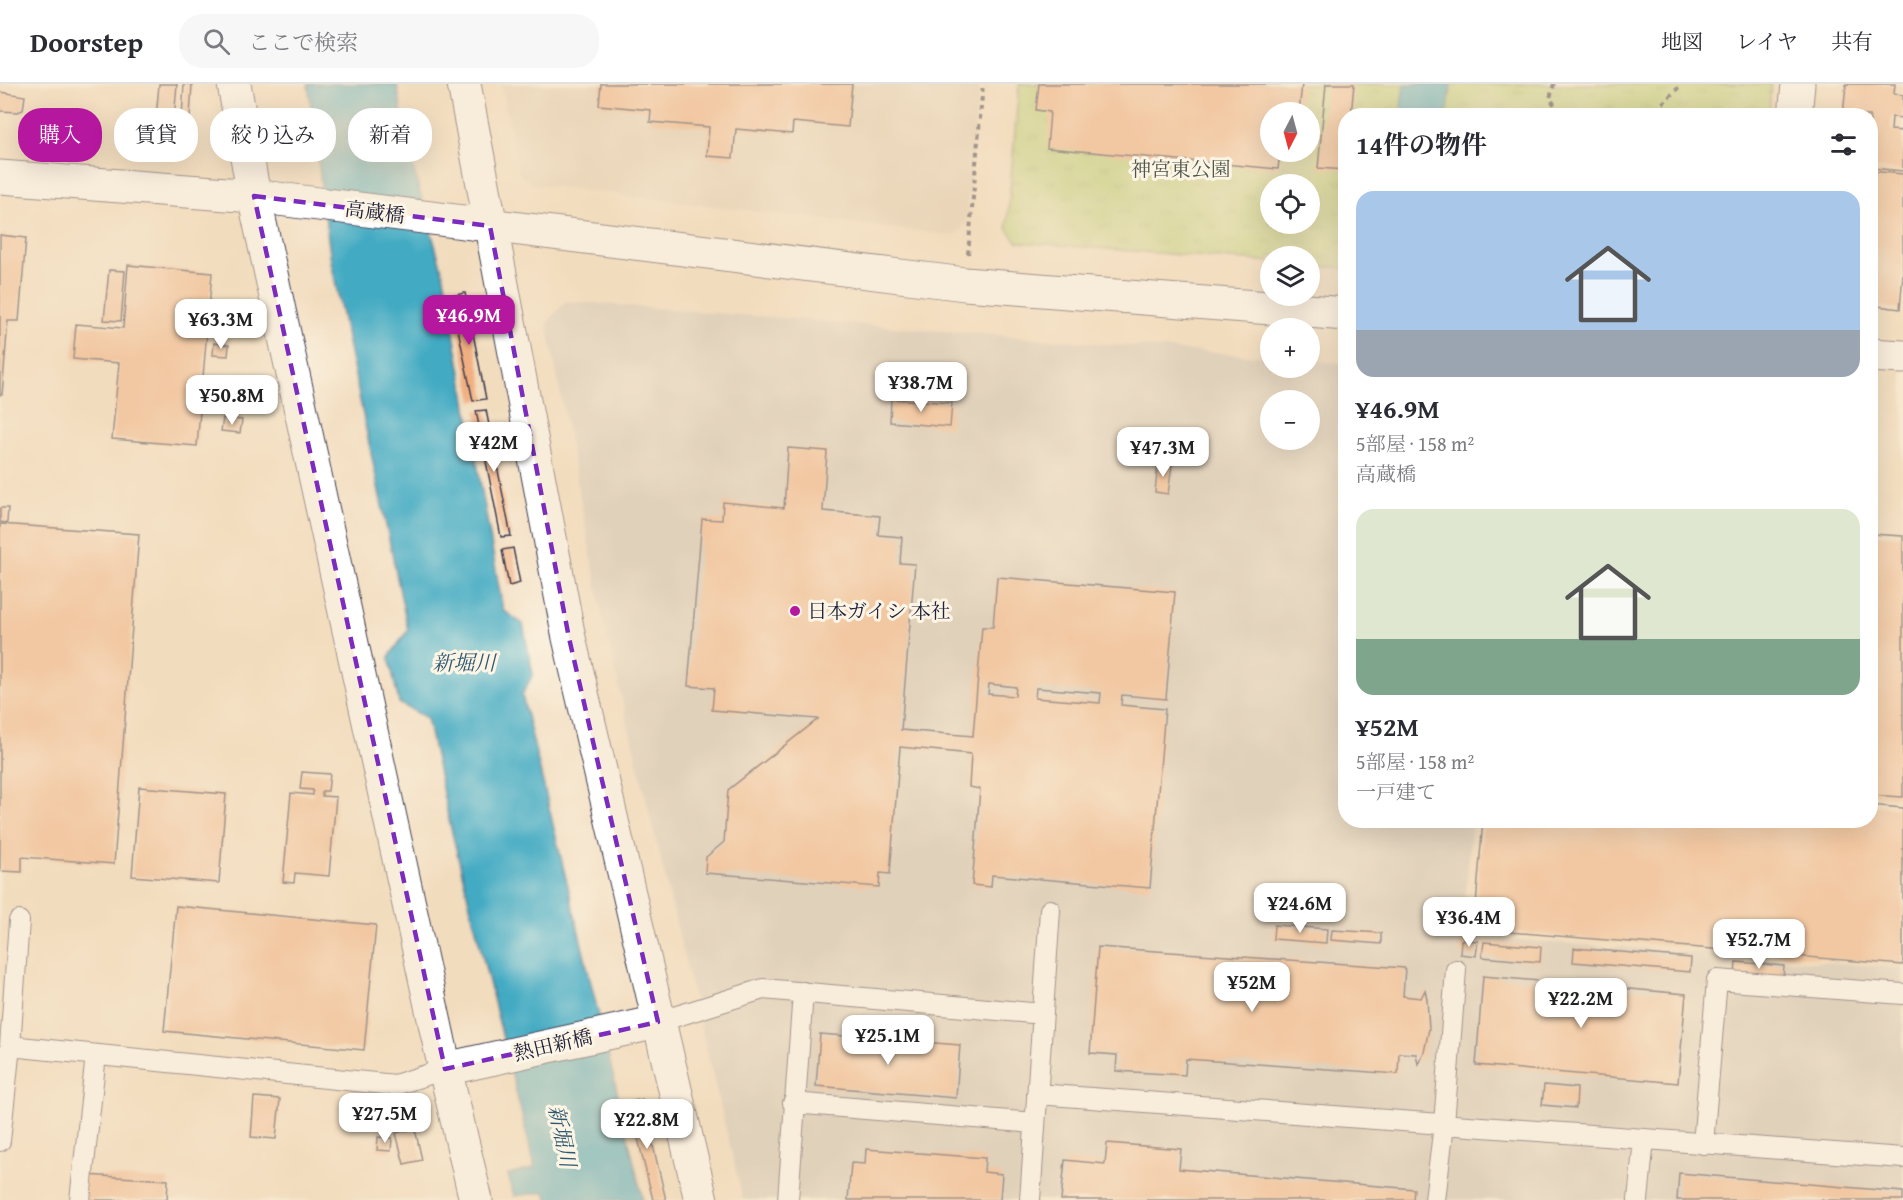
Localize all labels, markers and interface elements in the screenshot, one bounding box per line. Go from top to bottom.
search box [179,14,599,68]
text: Doorstep [30,21,143,62]
icon: search [200,25,233,58]
text: ここで検索 [248,26,358,58]
text: 地図 [1661,26,1703,57]
text: レイヤ [1736,26,1798,57]
text: 共有 [1831,26,1873,57]
north arrow [1260,102,1320,162]
map controls [1260,102,1320,450]
chip: 購入 [18,108,102,162]
chip: 賃貸 [114,108,198,162]
chip: 絞り込み [210,108,336,162]
chip: 新着 [348,108,432,162]
text: 14件の物件 [1356,125,1487,164]
icon: filters [1827,128,1860,161]
park label: 神宮東公園 [1131,154,1231,183]
button: locate [1260,174,1320,234]
street label: 高蔵橋 [344,193,407,230]
icon: home [1554,230,1662,338]
button: layers [1260,246,1320,306]
pin: ¥46.9M [420,295,518,346]
pin: ¥63.3M [172,299,270,350]
text: ¥46.9M [437,300,501,329]
text: ¥63.3M [189,304,253,333]
button: + [1260,318,1320,378]
pin: ¥38.7M [872,362,970,413]
text: ¥38.7M [889,367,953,396]
pin: ¥50.8M [183,375,281,426]
text: ¥50.8M [200,380,264,409]
text: ¥46.9M [1356,389,1440,428]
button: − [1260,390,1320,450]
pin: ¥42M [458,422,530,473]
text: ¥42M [470,427,518,456]
pin: ¥47.3M [1114,427,1212,478]
text: 5部屋 · 158 m² [1356,429,1474,458]
text: ¥47.3M [1131,432,1195,461]
text: 高蔵橋 [1356,459,1416,488]
icon: home [1554,548,1662,656]
place label: 日本ガイシ 本社 [807,596,951,625]
marker: 日本ガイシ 本社 [788,604,802,618]
water label: 新堀川 [433,647,497,678]
text: ¥52M [1356,707,1419,746]
text: 5部屋 · 158 m² [1356,747,1474,776]
text: 一戸建て [1356,777,1436,806]
pin: ¥24.6M [1251,883,1349,934]
text: ¥24.6M [1268,888,1332,917]
pin: ¥36.4M [1420,897,1518,948]
text: ¥36.4M [1437,902,1501,931]
pin: ¥52.7M [1710,919,1808,970]
text: ¥52.7M [1727,924,1791,953]
pin: ¥52M [1216,962,1288,1013]
text: ¥52M [1228,967,1276,996]
pin: ¥22.2M [1532,978,1630,1029]
text: ¥22.2M [1549,983,1613,1012]
pin: ¥25.1M [839,1015,937,1066]
text: ¥25.1M [856,1020,920,1049]
street label: 熱田新橋 [511,1021,595,1068]
pin: ¥27.5M [336,1093,434,1144]
text: ¥27.5M [353,1098,417,1127]
pin: ¥22.8M [598,1099,696,1150]
water label: 新堀川 [541,1102,585,1172]
text: ¥22.8M [615,1104,679,1133]

